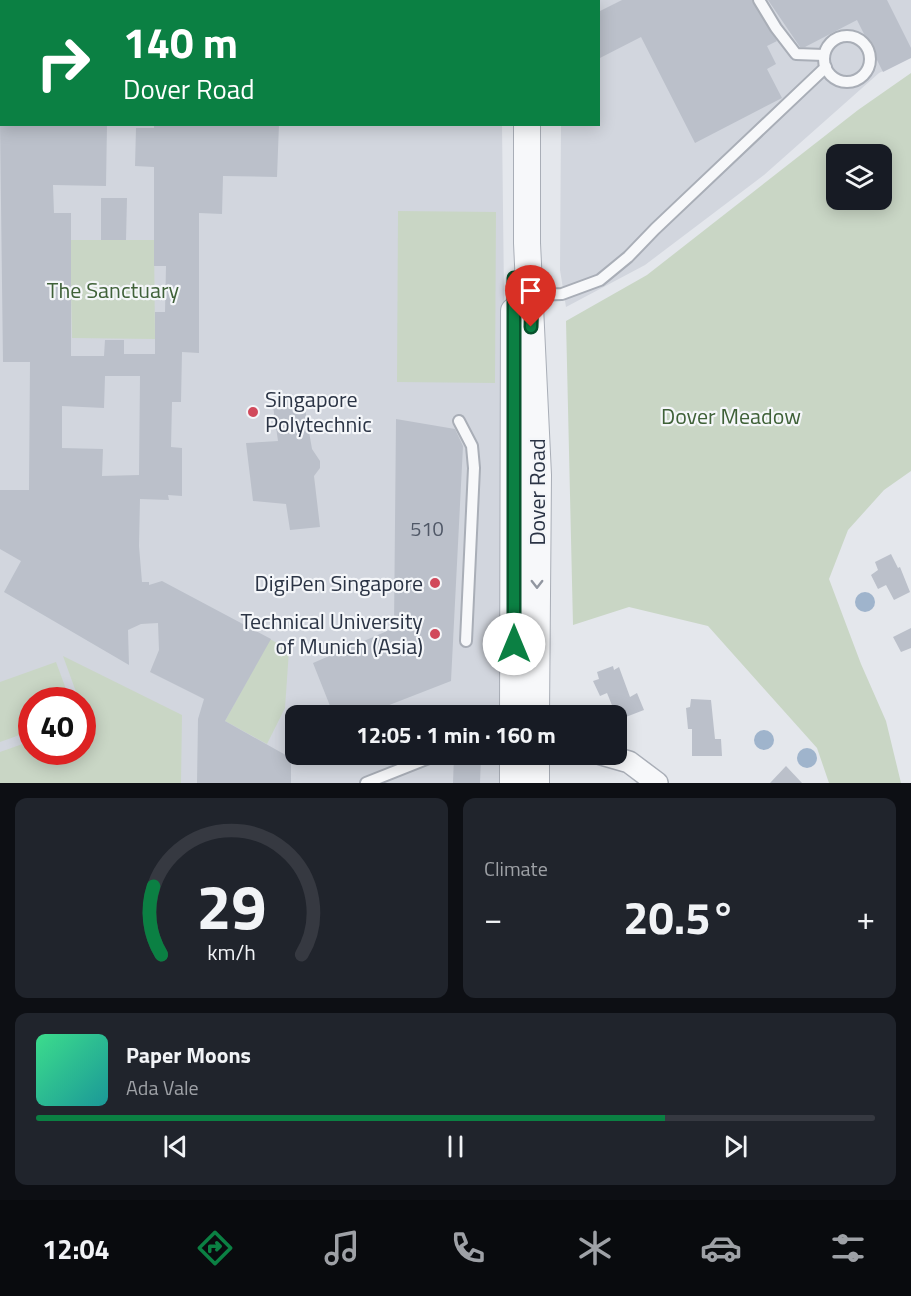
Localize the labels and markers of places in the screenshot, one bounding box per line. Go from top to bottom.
pin [505,265,556,327]
place label: Singapore Polytechnic [265,382,372,441]
marker: Singapore Polytechnic [246,405,260,419]
place label: DigiPen Singapore [255,566,423,600]
marker: DigiPen Singapore [428,576,442,590]
place label: Technical University of Munich (Asia) [240,604,423,663]
marker: Technical University of Munich (Asia) [428,627,442,641]

